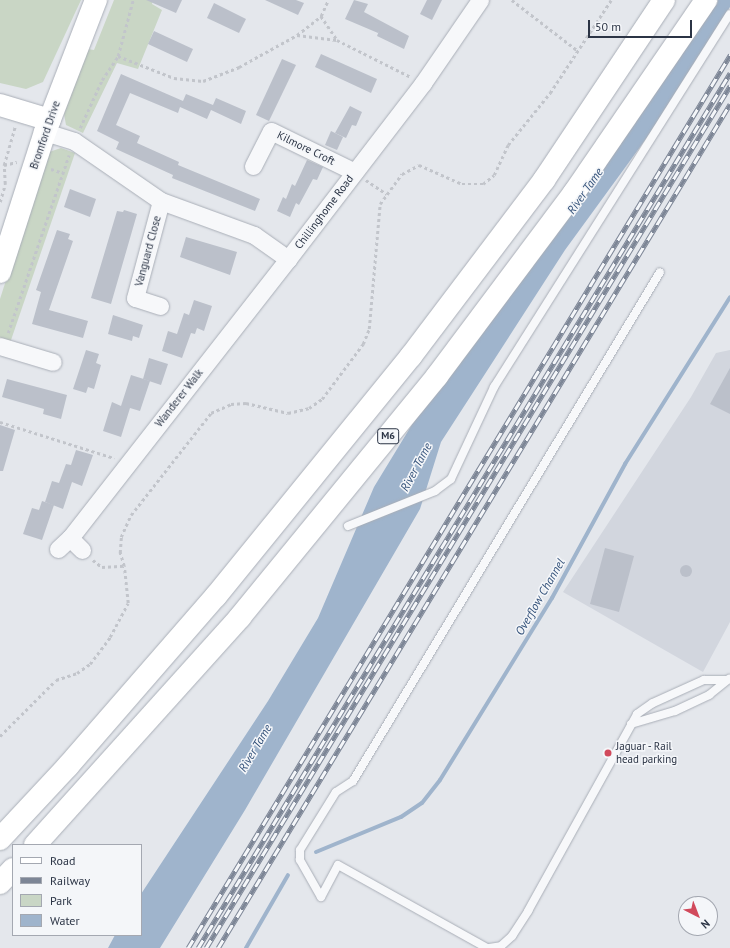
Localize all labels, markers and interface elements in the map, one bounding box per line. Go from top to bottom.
scale bar [590,12,694,38]
text: 50 m [595,19,621,34]
street label: Bromford Drive [27,99,63,171]
street label: Kilmore Croft [275,128,337,168]
water label: River Tame [564,165,606,217]
street label: Chillinghome Road [292,172,356,252]
street label: Vanguard Close [132,214,164,288]
street label: Wanderer Walk [152,366,206,430]
road number: M6 [377,428,399,444]
water label: River Tame [397,440,435,494]
water label: Overflow Channel [512,556,568,638]
water label: River Tame [235,722,275,774]
place label: Jaguar - Rail head parking [616,740,677,766]
marker: Jaguar - Rail head parking [603,748,613,758]
legend [12,844,142,936]
text: Road [50,853,75,868]
text: Railway [50,873,90,888]
text: Park [50,893,72,908]
north arrow [678,896,718,936]
text: Water [50,913,80,928]
text: N [698,917,713,932]

